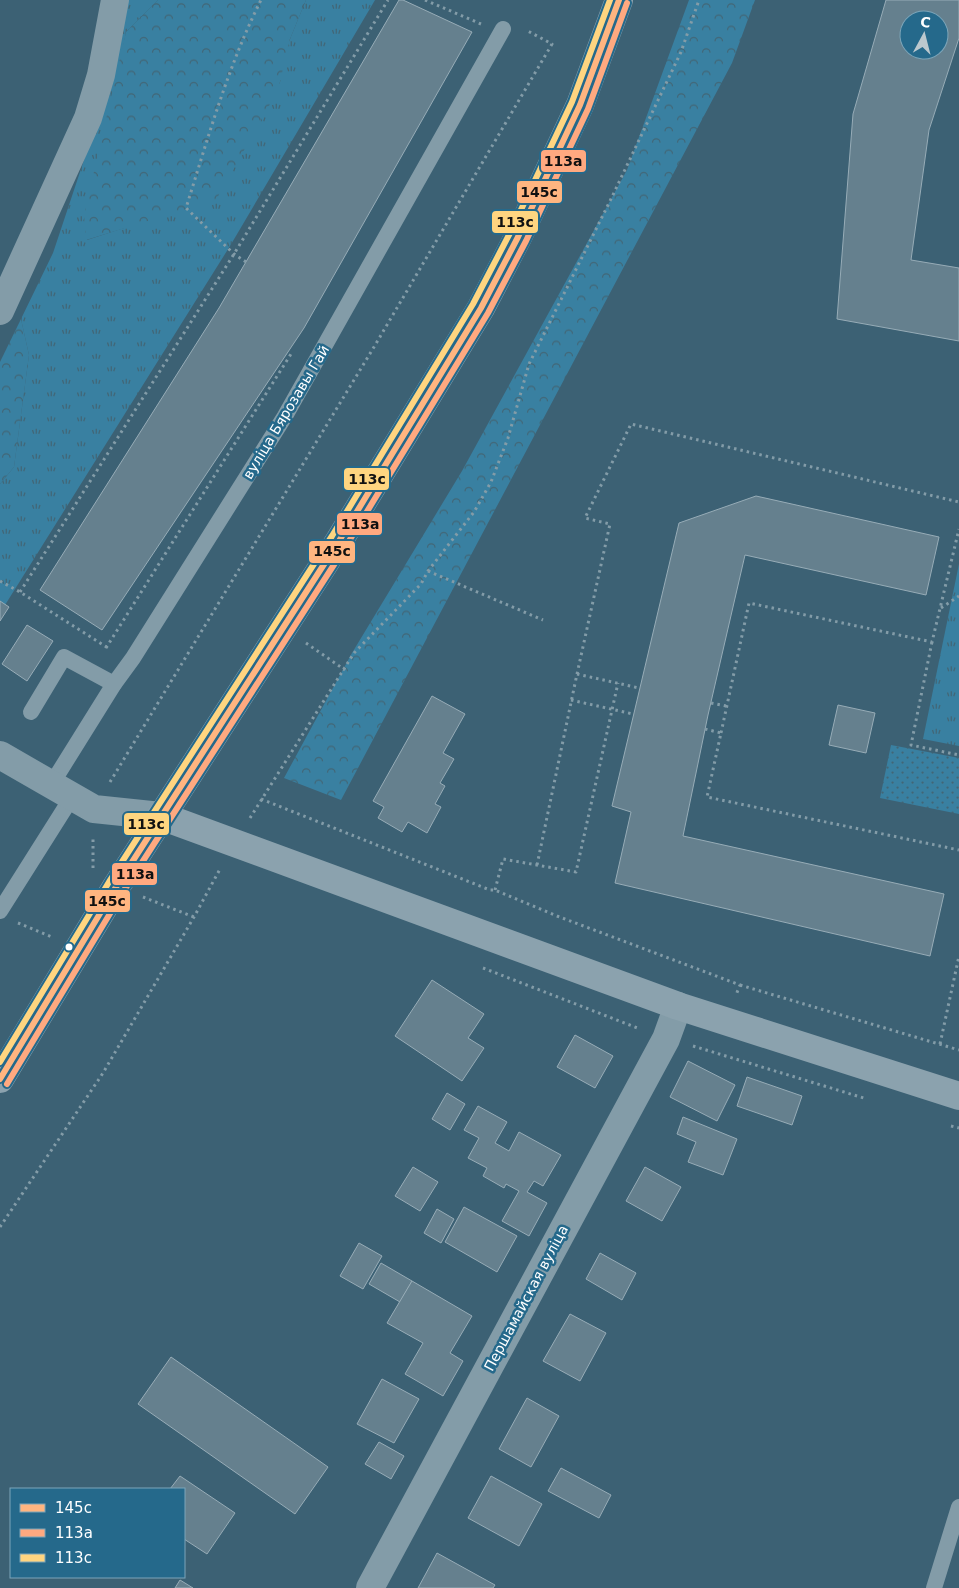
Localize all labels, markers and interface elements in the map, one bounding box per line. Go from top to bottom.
north arrow [899,10,949,60]
text: С [920,14,932,31]
line badge: 113а [540,149,587,173]
text: 113а [544,153,582,169]
line badge: 145с [516,180,563,204]
text: 145с [520,184,558,200]
line badge: 113с [491,210,539,234]
text: 113с [496,214,534,230]
street label: вуліца Бярозавы Гай [240,342,332,482]
line badge: 113с [343,467,390,491]
text: 113с [348,471,386,487]
line badge: 113а [336,512,383,536]
text: 113а [341,516,379,532]
line badge: 145с [308,540,356,564]
text: 145с [313,543,351,559]
line badge: 113с [123,812,170,836]
text: 113с [127,816,165,832]
line badge: 113а [111,862,158,886]
text: 113а [116,866,154,882]
line badge: 145с [84,889,131,913]
text: 145с [88,893,126,909]
unlabelled marker [64,942,74,952]
street label: Першамайская вуліца [481,1222,571,1374]
legend [10,1488,185,1578]
text: 145с [55,1499,92,1517]
text: 113а [55,1524,93,1542]
text: 113с [55,1549,92,1567]

